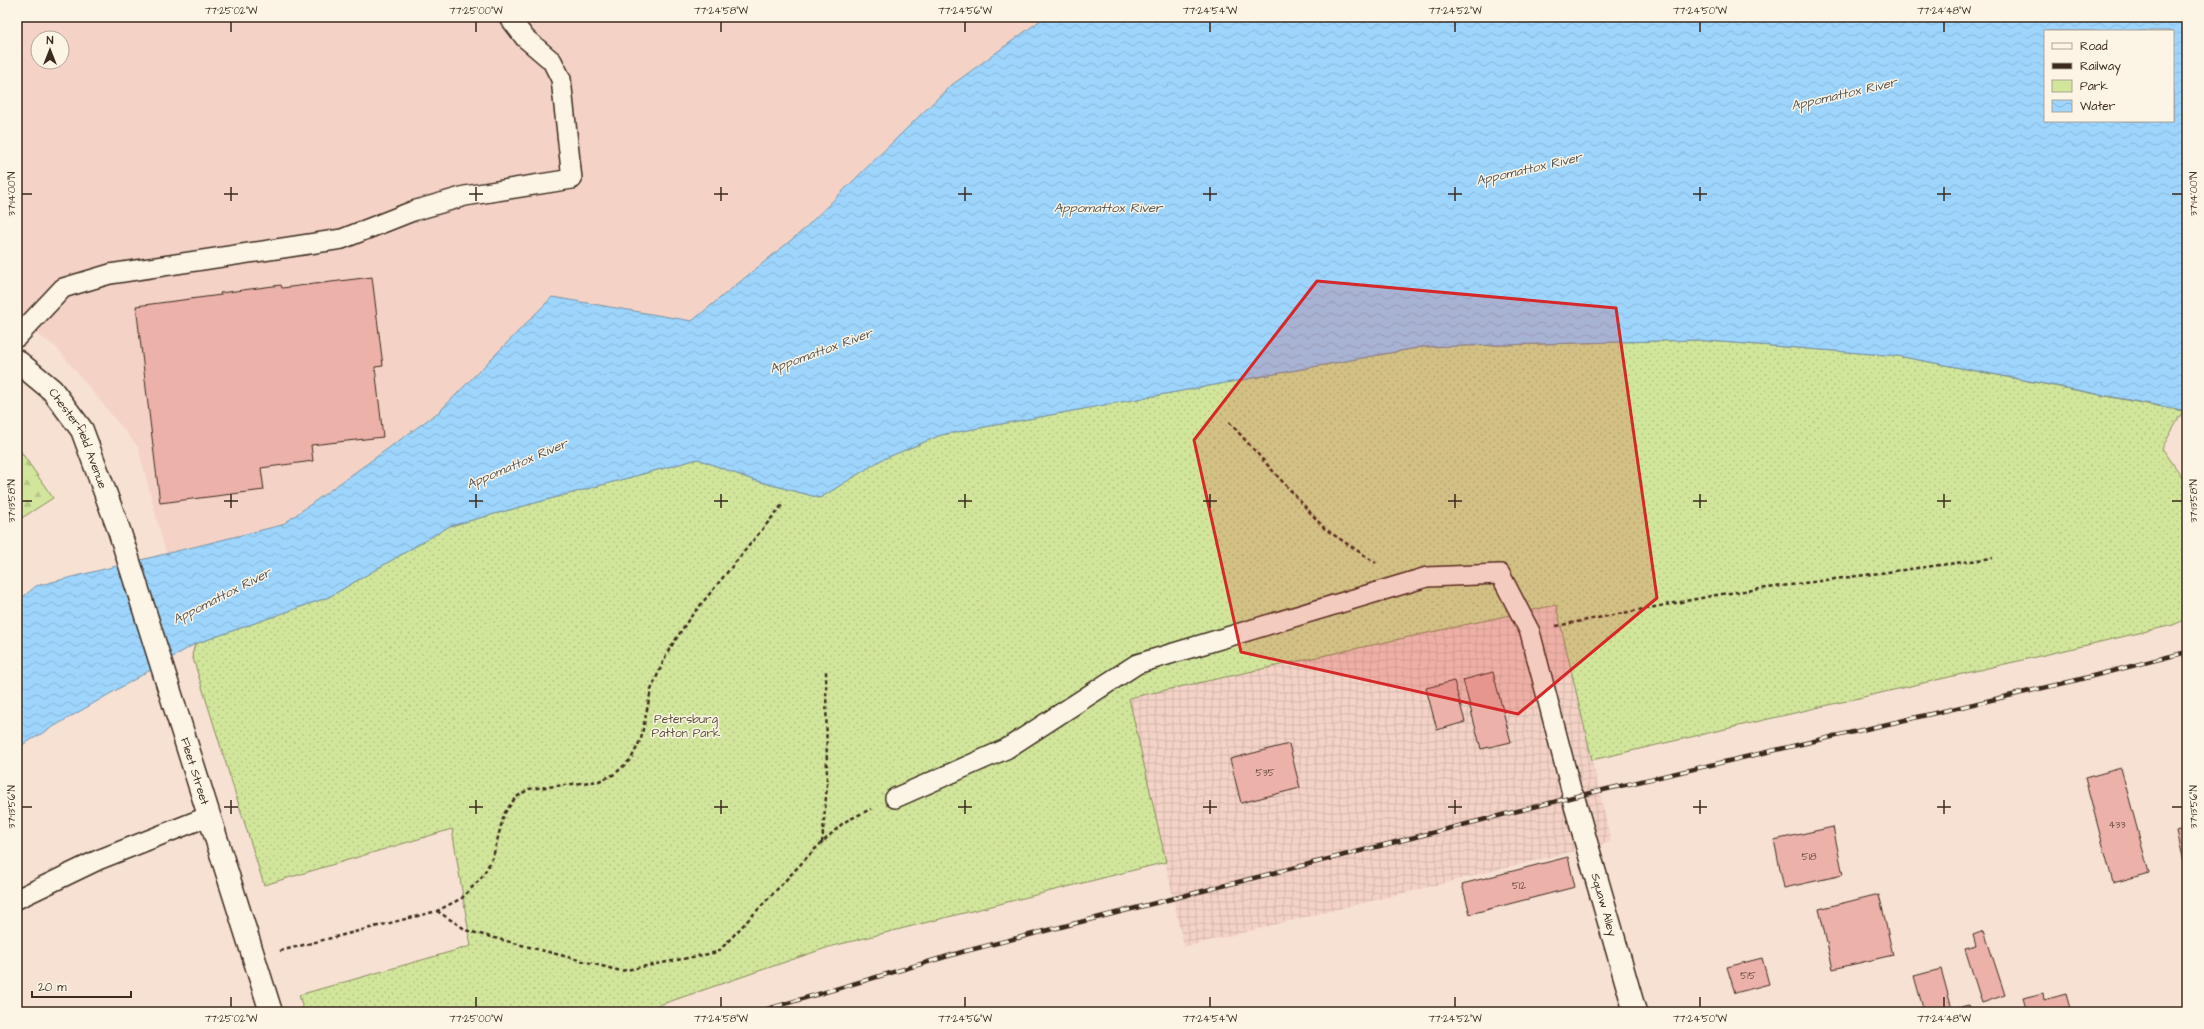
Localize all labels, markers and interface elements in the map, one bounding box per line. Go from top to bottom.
text: 77°25'02"W [205,4,258,18]
text: 77°25'00"W [449,4,503,18]
text: 77°24'58"W [694,4,749,18]
text: 77°24'56"W [938,4,992,18]
text: 77°24'54"W [1183,4,1238,18]
text: 77°24'52"W [1428,4,1482,18]
text: 77°24'50"W [1673,4,1727,18]
text: 77°24'48"W [1917,4,1971,18]
north arrow [30,30,70,70]
legend [2044,30,2174,122]
text: N [47,33,54,48]
text: Road [2080,38,2108,55]
text: Railway [2080,58,2121,76]
water label: Appomattox River [1789,73,1901,115]
text: Park [2080,78,2108,95]
text: Water [2080,98,2116,115]
water label: Appomattox River [1474,148,1586,190]
text: 37°14'00"N [5,172,19,216]
text: 37°14'00"N [2187,172,2201,216]
water label: Appomattox River [1054,199,1164,217]
water label: Appomattox River [767,323,877,378]
street label: Chesterfield Avenue [45,384,112,491]
water label: Appomattox River [464,434,572,493]
text: 37°13'58"N [5,479,19,523]
text: 37°13'58"N [2187,479,2201,523]
water label: Appomattox River [170,563,276,629]
park label: Petersburg Patton Park [652,711,721,742]
street label: Fleet Street [176,735,214,807]
house number: 535 [1255,766,1275,780]
text: 37°13'56"N [5,785,19,829]
text: 37°13'56"N [2187,785,2201,829]
house number: 433 [2109,818,2125,832]
house number: 518 [1802,850,1817,864]
street label: Squaw Alley [1587,871,1621,939]
house number: 512 [1512,879,1526,893]
house number: 515 [1740,969,1756,983]
scale bar [32,973,131,999]
text: 20 m [38,979,67,996]
text: 77°25'02"W [205,1012,258,1026]
text: 77°25'00"W [449,1012,503,1026]
text: 77°24'58"W [694,1012,749,1026]
text: 77°24'56"W [938,1012,992,1026]
text: 77°24'54"W [1183,1012,1238,1026]
text: 77°24'52"W [1428,1012,1482,1026]
text: 77°24'50"W [1673,1012,1727,1026]
text: 77°24'48"W [1917,1012,1971,1026]

